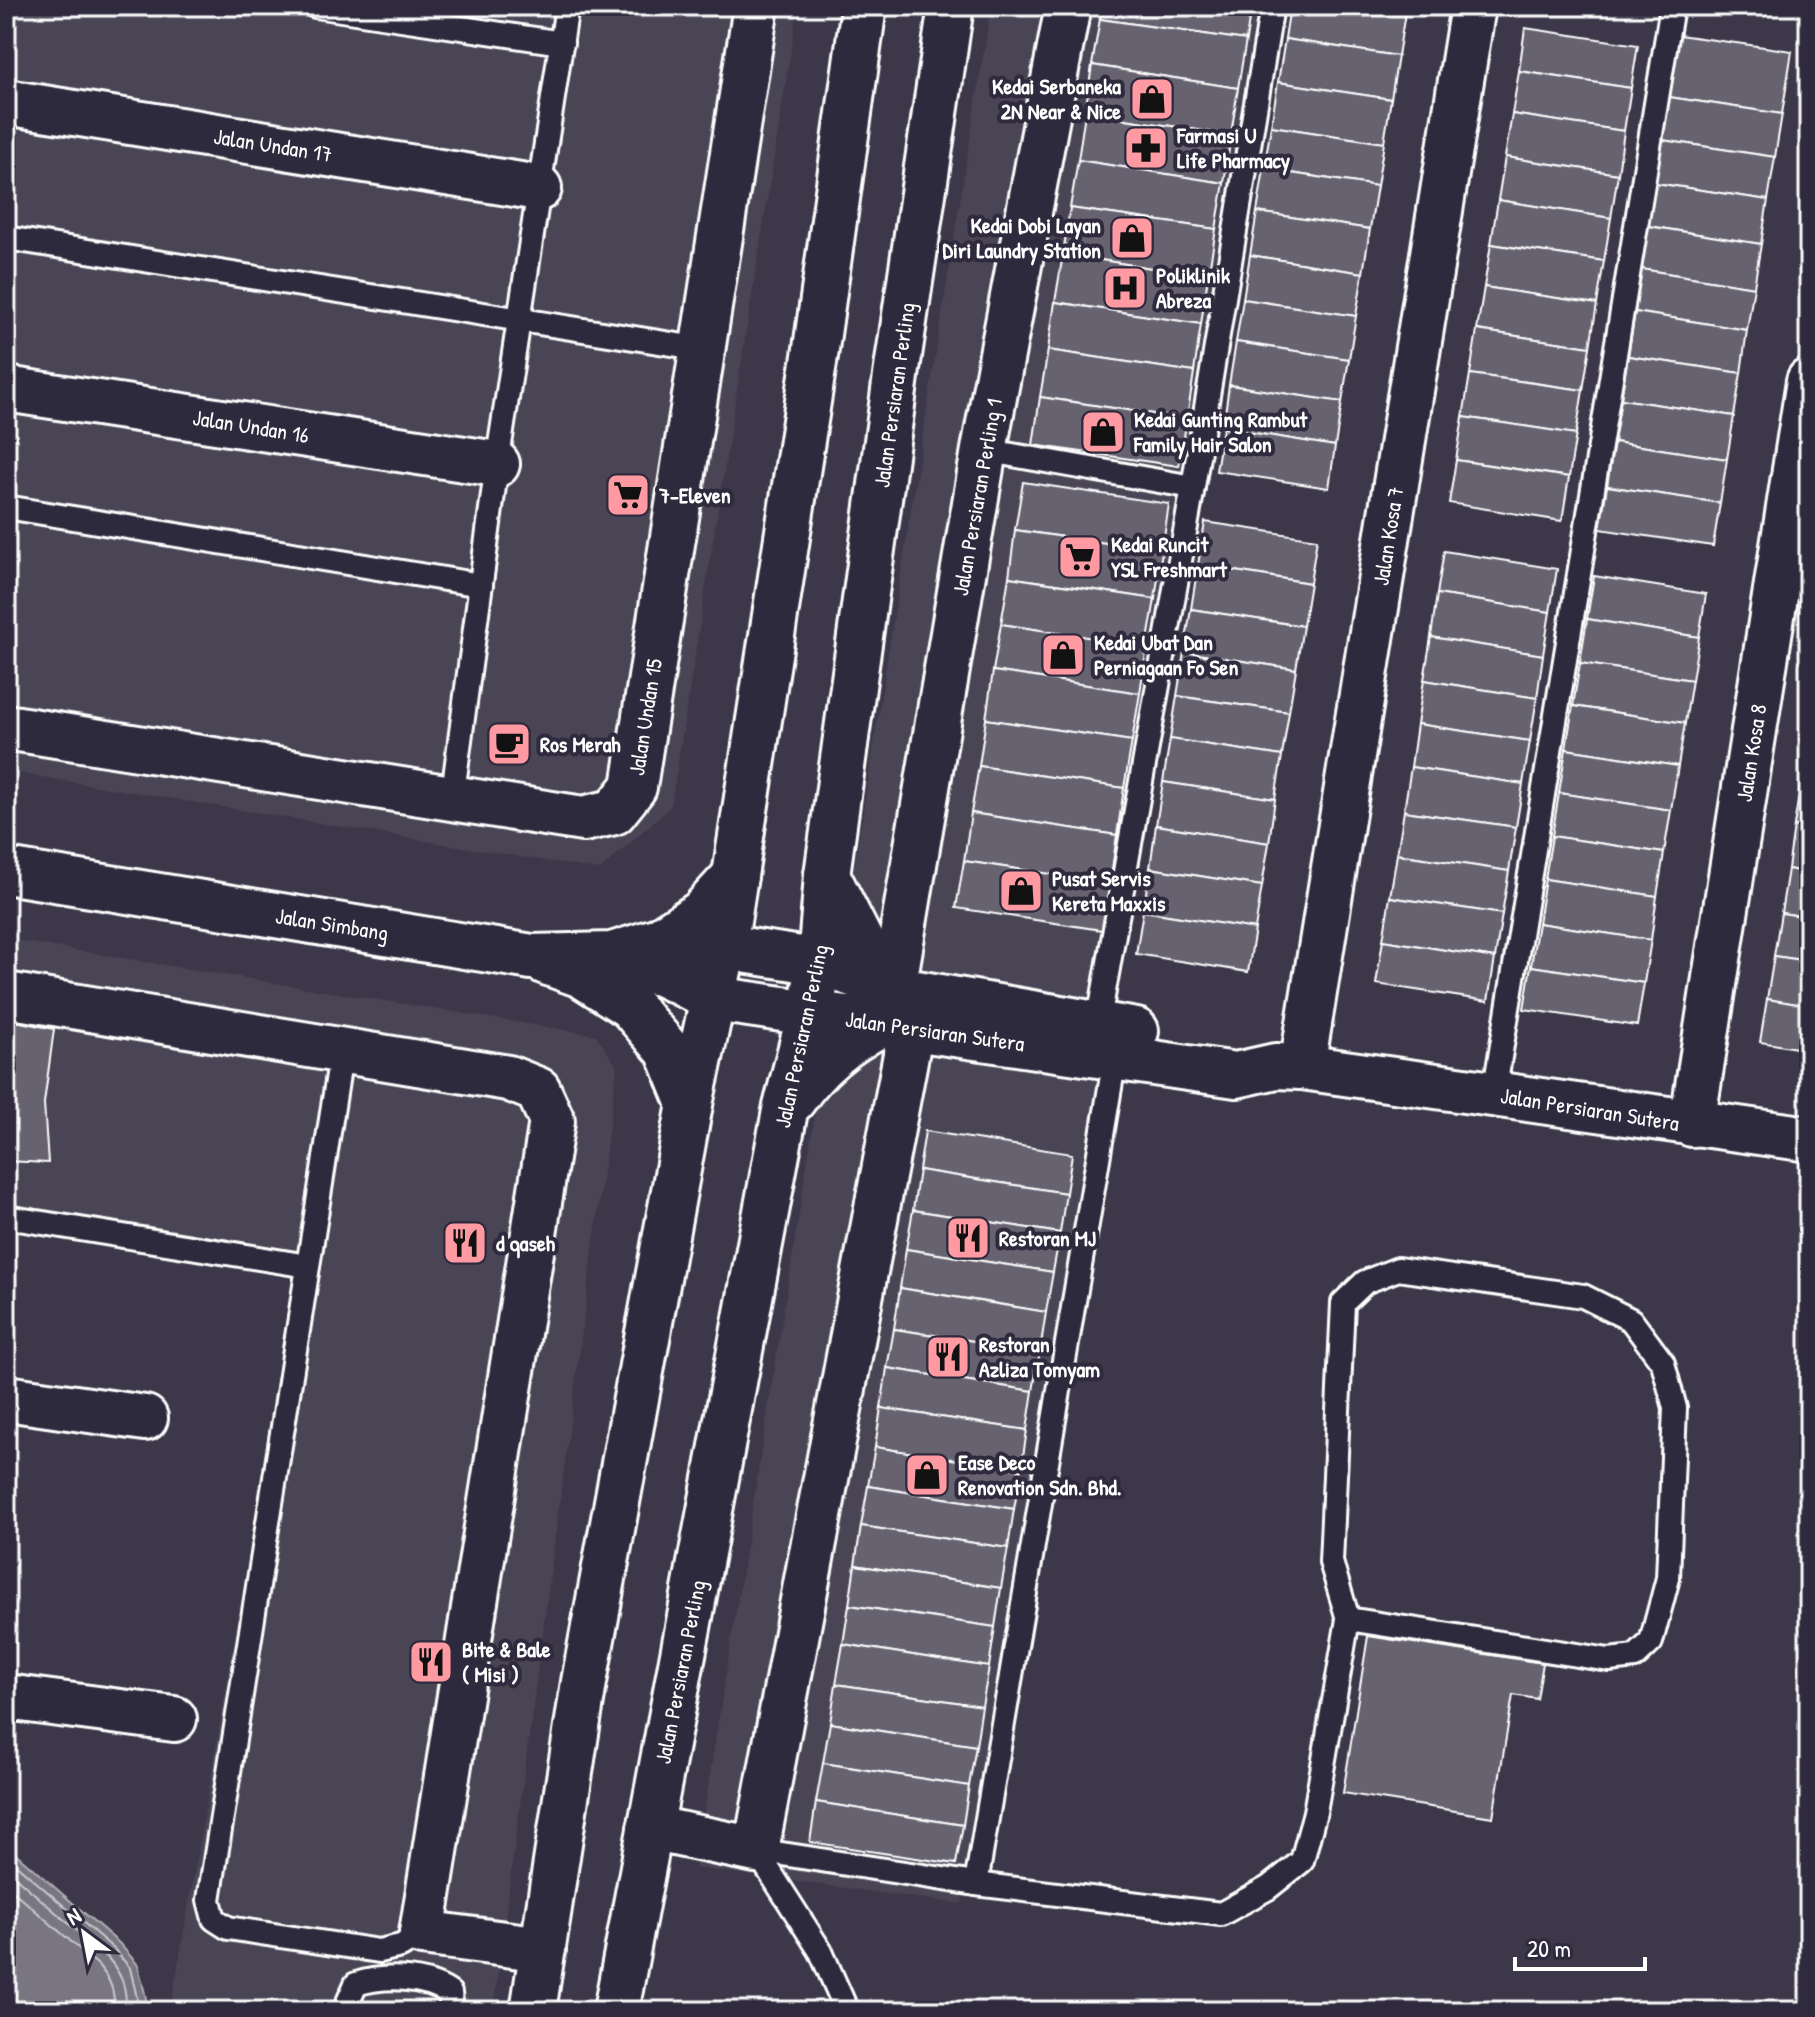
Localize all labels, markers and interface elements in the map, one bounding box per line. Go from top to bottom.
place label: Kedai Serbaneka 2N Near & Nice [992,71,1121,126]
shop icon: Kedai Serbaneka 2N Near & Nice [1128,75,1176,123]
place label: Farmasi U Life Pharmacy [1176,120,1291,176]
street label: Jalan Undan 17 [212,121,334,169]
pharmacy icon: Farmasi U Life Pharmacy [1122,124,1170,172]
place label: Kedai Dobi Layan Diri Laundry Station [943,210,1101,266]
shop icon: Kedai Dobi Layan Diri Laundry Station [1108,214,1156,262]
place label: Poliklinik Abreza [1156,260,1231,315]
hospital icon: Poliklinik Abreza [1101,264,1149,312]
street label: Jalan Persiaran Perling [866,301,922,489]
street label: Jalan Persiaran Perling 1 [945,396,1009,598]
street label: Jalan Undan 16 [191,402,311,450]
place label: Kedai Gunting Rambut Family Hair Salon [1133,404,1308,460]
shop icon: Kedai Gunting Rambut Family Hair Salon [1079,408,1127,456]
supermarket icon: 7-Eleven [604,471,652,519]
place label: 7-Eleven [658,480,731,510]
street label: Jalan Kosa 7 [1365,484,1411,588]
place label: Kedai Runcit YSL Freshmart [1111,529,1228,584]
supermarket icon: Kedai Runcit YSL Freshmart [1056,533,1104,581]
place label: Kedai Ubat Dan Perniagaan Fo Sen [1094,627,1238,683]
shop icon: Kedai Ubat Dan Perniagaan Fo Sen [1039,631,1087,679]
street label: Jalan Undan 15 [621,656,669,778]
street label: Jalan Kosa 8 [1728,702,1774,804]
cafe icon: Ros Merah [485,720,533,768]
place label: Ros Merah [540,729,621,759]
place label: Pusat Servis Kereta Maxxis [1052,863,1166,918]
shop icon: Pusat Servis Kereta Maxxis [997,867,1045,915]
street label: Jalan Simbang [274,900,390,948]
street label: Jalan Persiaran Perling [767,942,835,1130]
street label: Jalan Persiaran Sutera [844,1004,1027,1058]
street label: Jalan Persiaran Sutera [1499,1080,1682,1138]
restaurant icon: Restoran MJ [944,1214,992,1262]
restaurant icon: d qaseh [441,1219,489,1267]
place label: Restoran MJ [999,1223,1096,1253]
place label: d qaseh [496,1228,556,1259]
place label: Restoran Azliza Tomyam [979,1329,1100,1385]
restaurant icon: Restoran Azliza Tomyam [924,1333,972,1381]
place label: Ease Deco Renovation Sdn. Bhd. [958,1447,1122,1502]
shop icon: Ease Deco Renovation Sdn. Bhd. [903,1451,951,1499]
street label: Jalan Persiaran Perling [647,1578,713,1766]
place label: Bite & Bale ( Misi ) [462,1634,551,1689]
restaurant icon: Bite & Bale ( Misi ) [407,1638,455,1686]
north arrow [44,1893,124,1973]
text: N [60,1900,87,1932]
scale bar [1515,1921,1645,1971]
text: 20 m [1527,1932,1571,1964]

